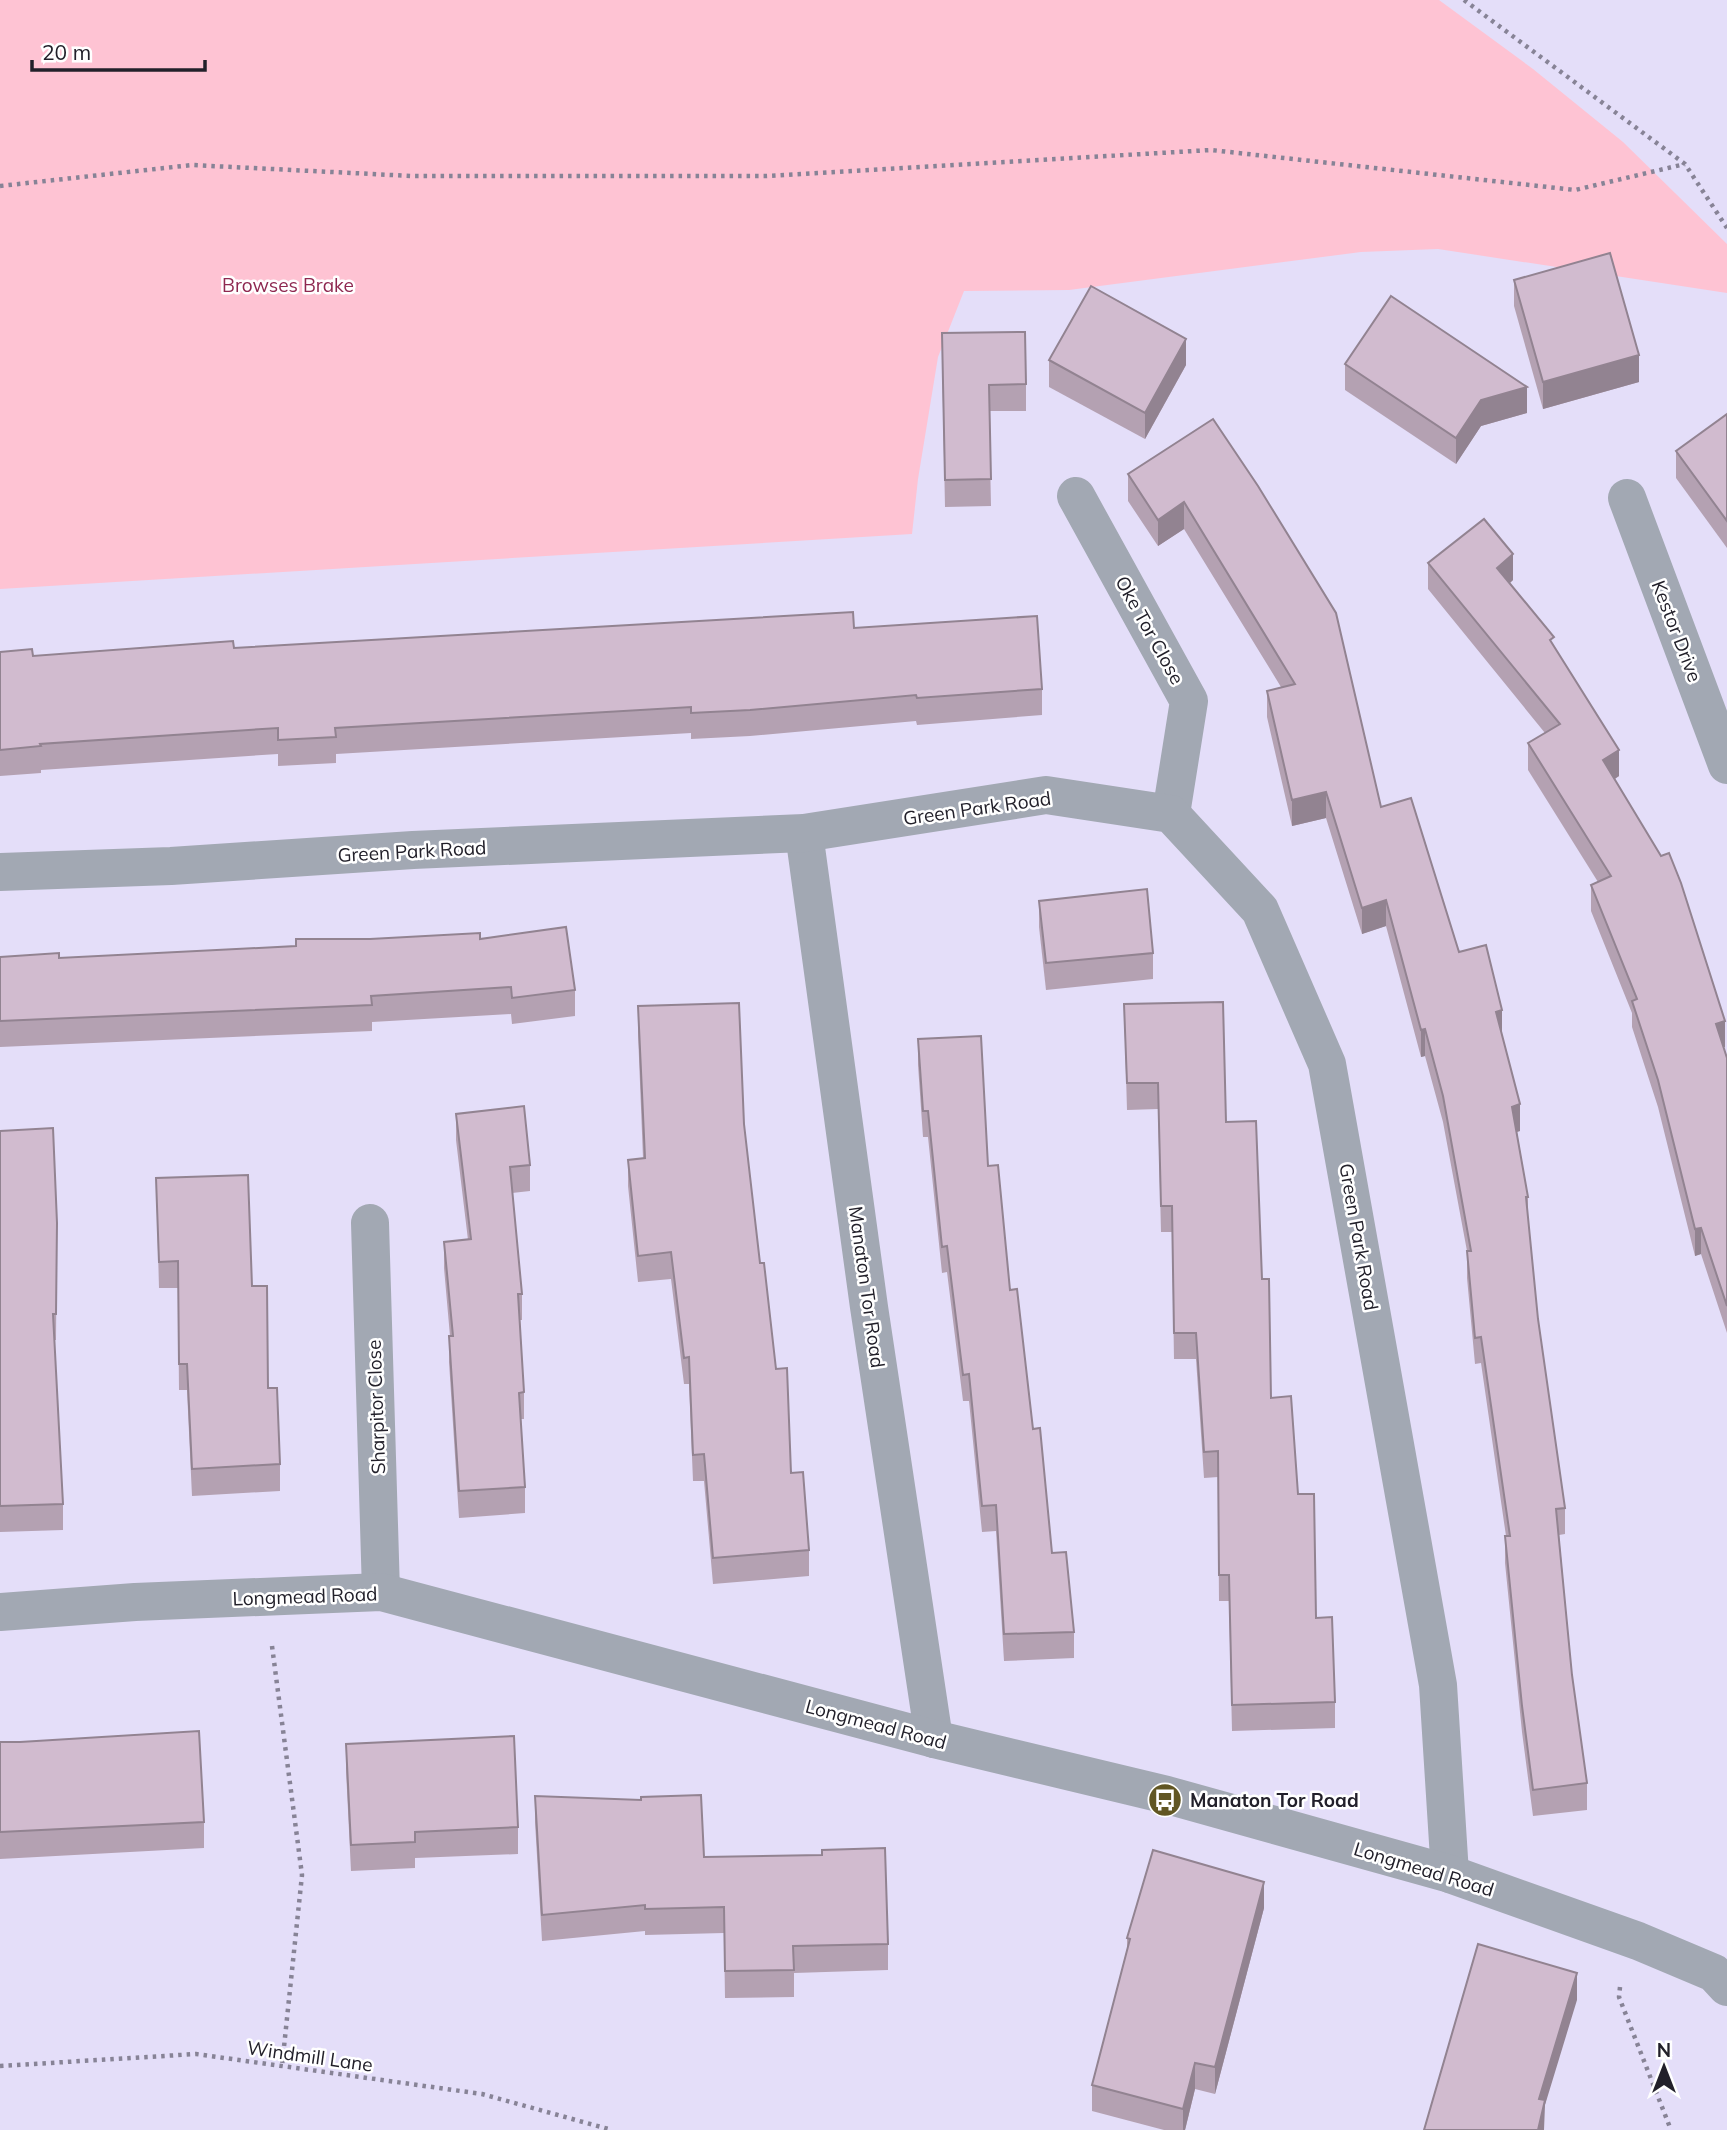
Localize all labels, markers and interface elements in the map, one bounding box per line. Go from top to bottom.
scale bar [32,28,205,72]
text: 20 m [42,39,91,65]
park label: Browses Brake [222,273,354,297]
street label: Oke Tor Close [1110,572,1190,688]
street label: Kestor Drive [1647,577,1707,685]
street label: Green Park Road [902,786,1052,830]
street label: Green Park Road [337,835,487,867]
street label: Green Park Road [1334,1162,1384,1312]
street label: Manaton Tor Road [844,1205,890,1369]
street label: Sharpitor Close [362,1339,390,1475]
street label: Longmead Road [232,1581,378,1611]
street label: Longmead Road [803,1694,949,1754]
bus stop icon: Manaton Tor Road [1146,1781,1184,1819]
place label: Manaton Tor Road [1190,1788,1359,1812]
street label: Longmead Road [1351,1836,1497,1902]
north arrow [1629,2032,1699,2102]
street label: Windmill Lane [246,2035,374,2077]
text: N [1657,2038,1671,2062]

